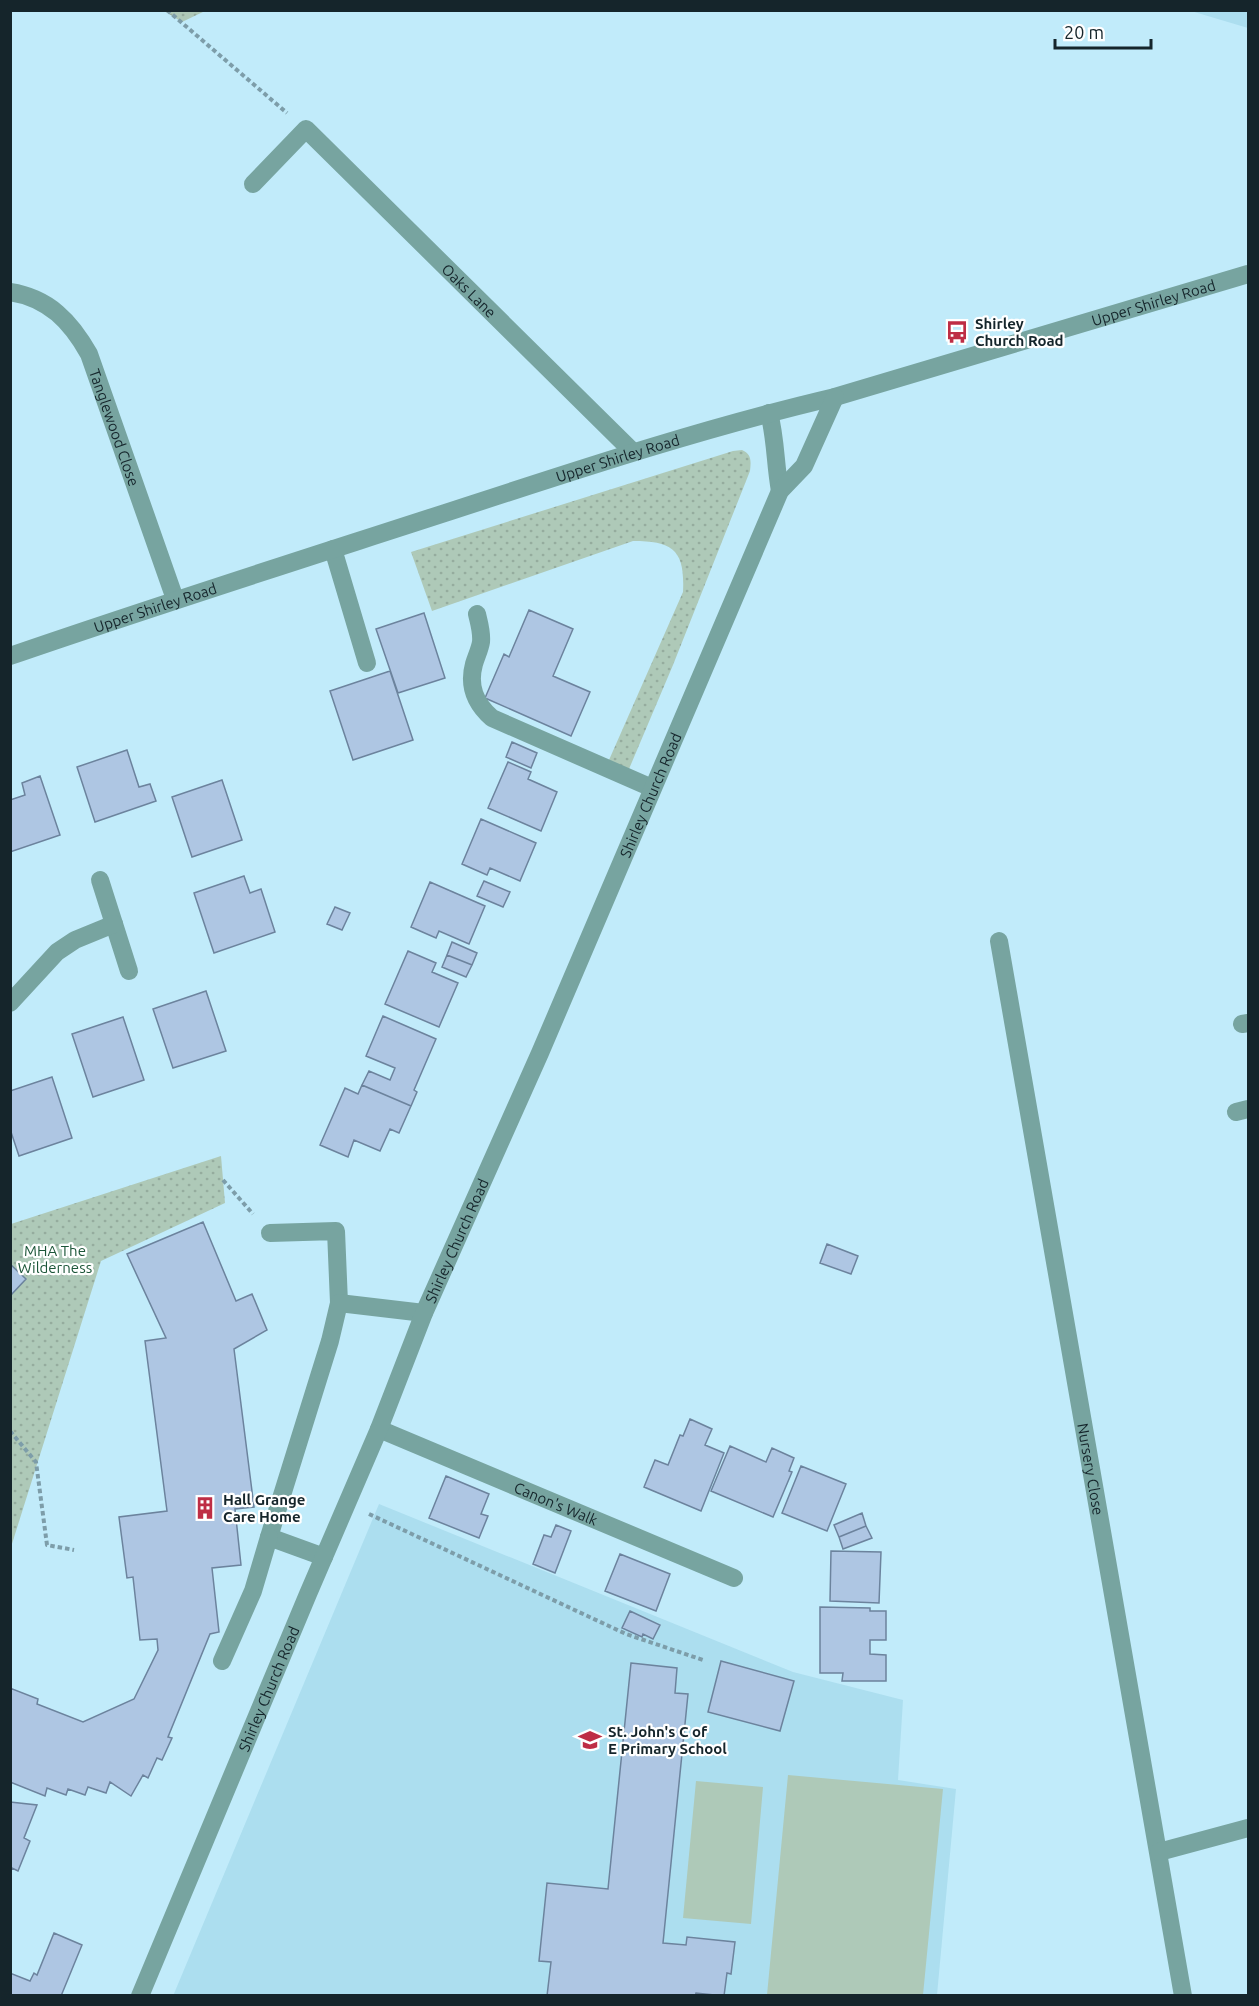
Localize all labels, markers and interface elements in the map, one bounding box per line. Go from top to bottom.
scale bar [1055,12,1151,50]
text: 20 m [1064,22,1104,42]
street label: Oaks Lane [439,260,500,321]
street label: Upper Shirley Road [1089,276,1217,329]
place label: Shirley Church Road [975,315,1064,349]
bus stop icon: Shirley Church Road [944,319,970,345]
street label: Tanglewood Close [86,366,143,488]
street label: Upper Shirley Road [554,431,681,485]
street label: Upper Shirley Road [91,579,219,635]
street label: Shirley Church Road [616,730,684,860]
street label: Shirley Church Road [421,1176,491,1305]
park label: MHA The Wilderness [18,1242,92,1276]
street label: Nursery Close [1075,1422,1107,1516]
street label: Canon's Walk [512,1478,601,1529]
place label: Hall Grange Care Home [223,1491,306,1525]
building icon: Hall Grange Care Home [192,1495,218,1521]
street label: Shirley Church Road [235,1624,302,1754]
place label: St. John's C of E Primary School [608,1723,727,1757]
school or university icon: St. John's C of E Primary School [577,1727,603,1753]

